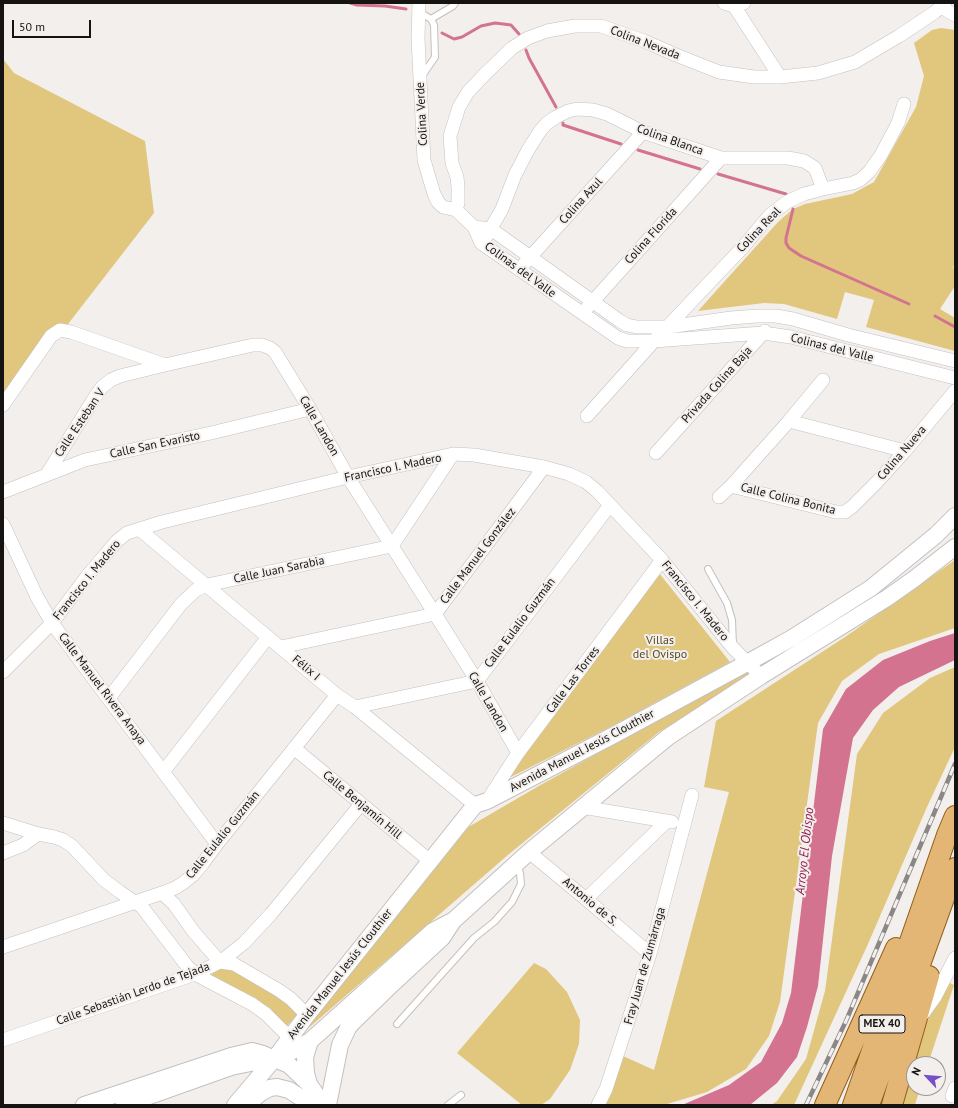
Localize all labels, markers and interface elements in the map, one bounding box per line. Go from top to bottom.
scale bar [14,12,93,38]
text: 50 m [19,19,45,34]
street label: Colina Nevada [608,23,682,63]
street label: Colina Verde [413,82,431,146]
street label: Colina Blanca [635,121,705,159]
street label: Colina Azul [556,175,606,227]
street label: Colina Real [734,204,784,256]
street label: Colina Florida [622,205,680,267]
street label: Colinas del Valle [481,239,559,301]
street label: Colinas del Valle [789,331,875,365]
street label: Privada Colina Baja [679,344,755,426]
street label: Calle Esteban V [52,386,108,460]
street label: Calle Landon [296,393,342,459]
street label: Colina Nueva [874,423,930,483]
street label: Calle San Evaristo [109,428,201,462]
street label: Francisco I. Madero [343,451,443,485]
street label: Calle Colina Bonita [739,480,837,518]
street label: Calle Manuel González [437,505,519,607]
street label: Francisco I. Madero [50,537,124,623]
street label: Calle Juan Sarabia [232,553,326,587]
street label: Francisco I. Madero [658,558,732,644]
street label: Calle Eulalio Guzmán [481,575,559,671]
street label: Calle Manuel Rivera Anaya [55,630,149,748]
park label: Villas del Ovispo [633,634,687,662]
street label: Calle Las Torres [543,644,603,716]
street label: Félix I [289,652,323,684]
street label: Calle Landon [465,669,511,735]
street label: Avenida Manuel Jesús Clouthier [507,707,657,795]
street label: Calle Benjamín Hill [320,768,404,842]
street label: Calle Eulalio Guzmán [183,788,263,882]
water label: Arroyo El Obispo [793,807,817,895]
street label: Antonio de S. [559,875,621,929]
street label: Avenida Manuel Jesús Clouthier [285,906,395,1042]
street label: Fray Juan de Zumárraga [621,906,669,1026]
street label: Calle Sebastián Lerdo de Tejada [54,960,212,1028]
road number: MEX 40 [859,1015,905,1033]
north arrow [906,1056,946,1096]
text: N [908,1065,924,1078]

